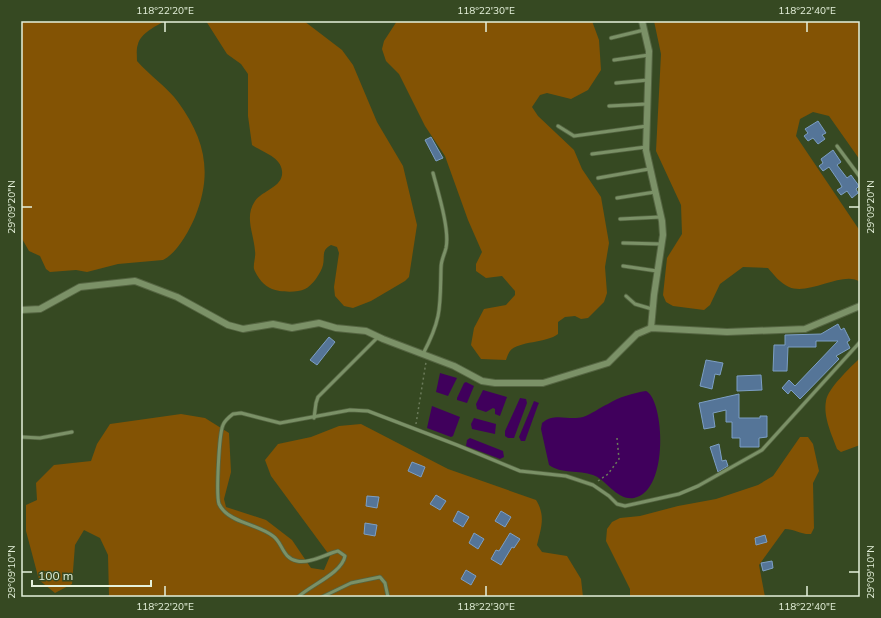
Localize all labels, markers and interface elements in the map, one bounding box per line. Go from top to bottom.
text: 118°22'20"E [136,4,194,17]
text: 118°22'30"E [457,4,515,17]
text: 118°22'40"E [778,4,836,17]
text: 29°09'20"N [5,180,18,234]
text: 29°09'20"N [864,180,877,234]
text: 29°09'10"N [5,545,18,599]
text: 29°09'10"N [864,545,877,599]
scale bar [32,562,151,588]
text: 100 m [38,568,73,583]
text: 118°22'20"E [136,600,194,613]
text: 118°22'30"E [457,600,515,613]
text: 118°22'40"E [778,600,836,613]

